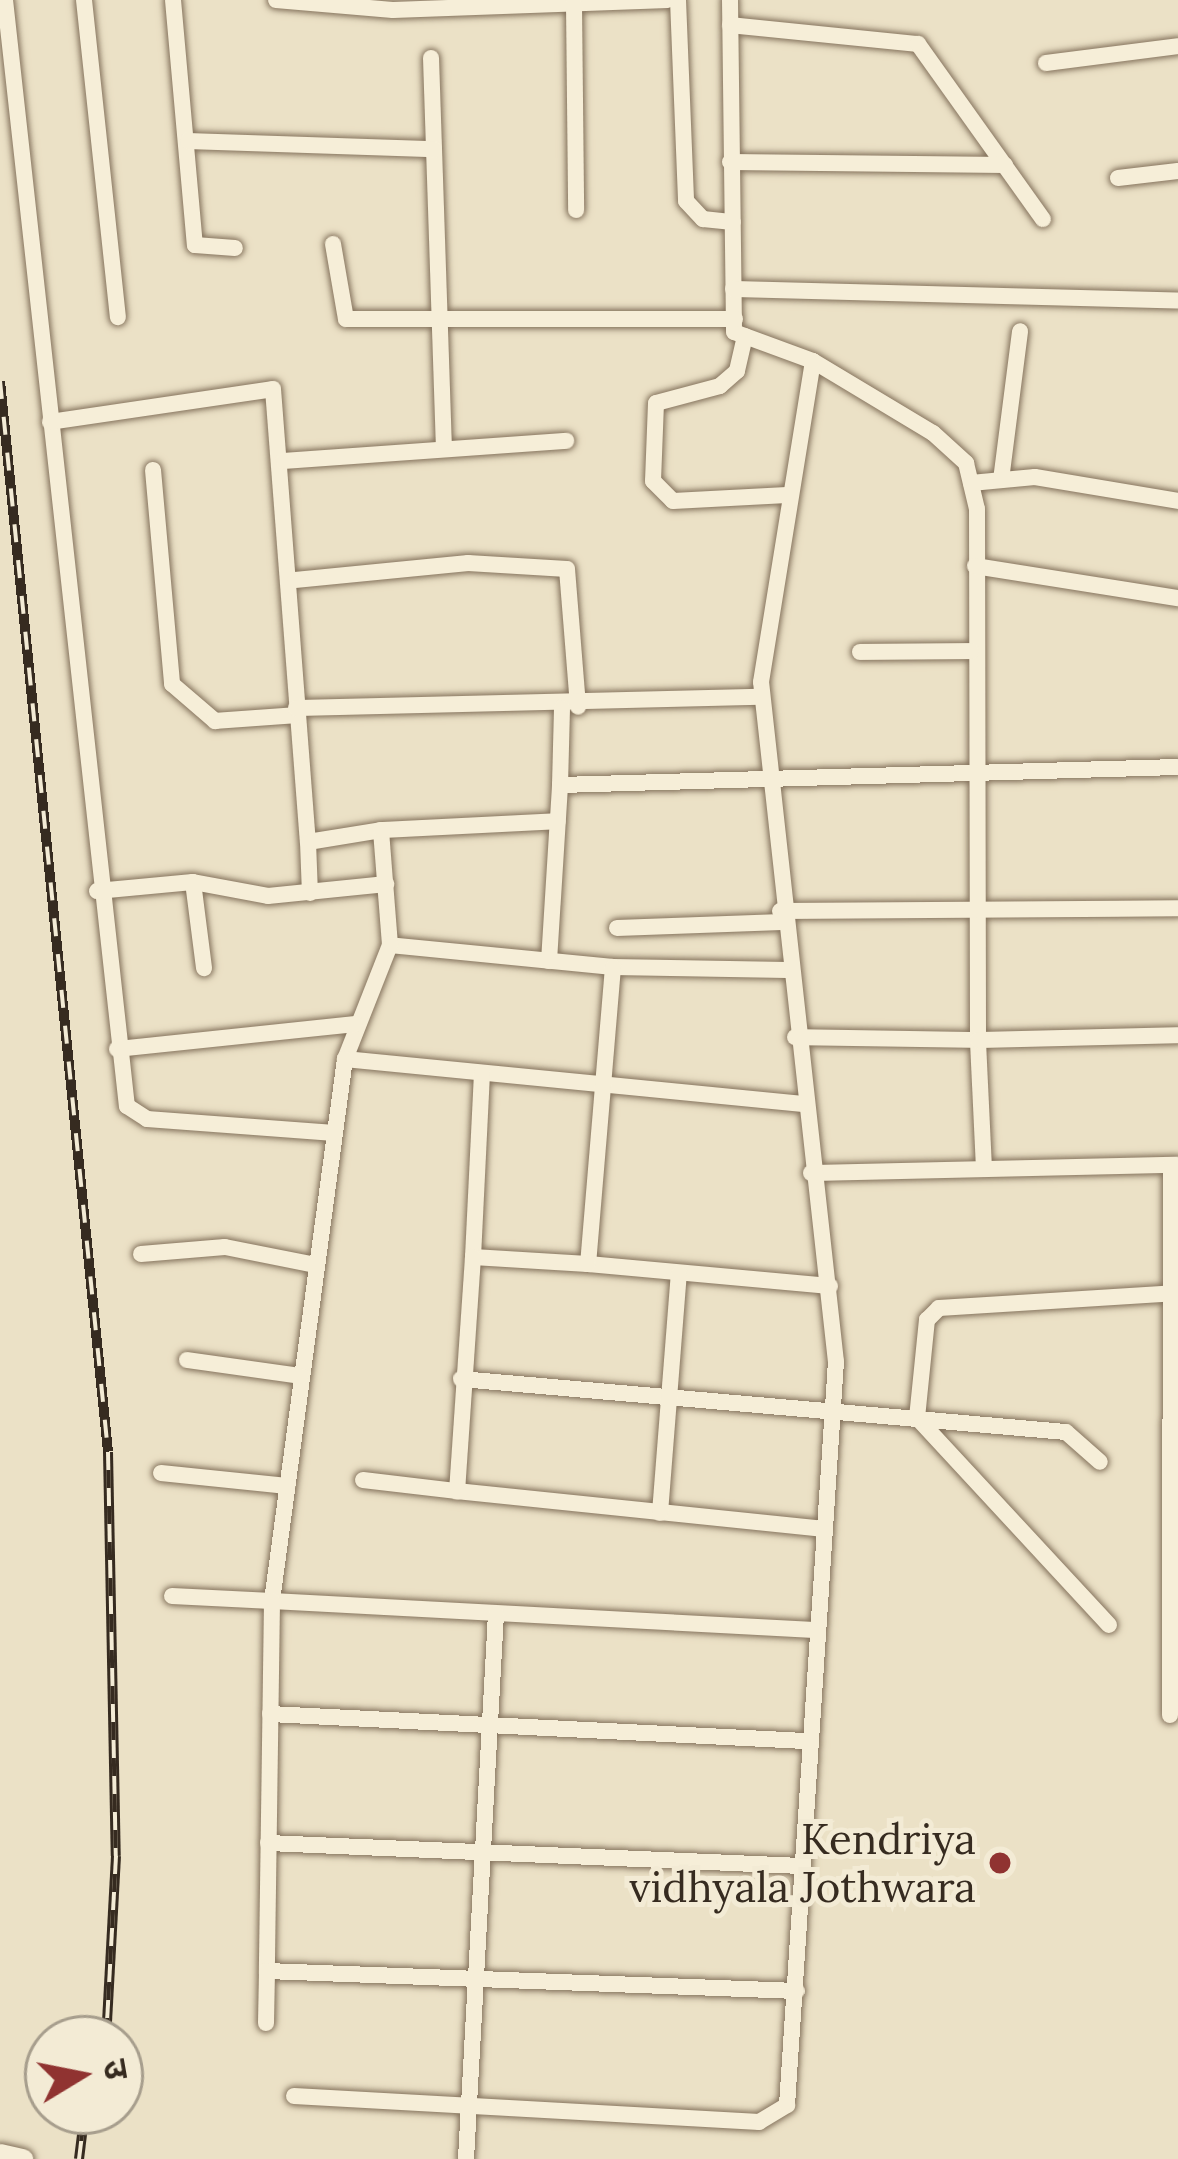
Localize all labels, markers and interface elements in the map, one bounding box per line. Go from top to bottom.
place label: Kendriya vidhyala Jothwara [629,1814,976,1912]
marker: Kendriya vidhyala Jothwara [987,1850,1013,1876]
north arrow [24,2015,144,2135]
text: उ [94,2056,139,2082]

